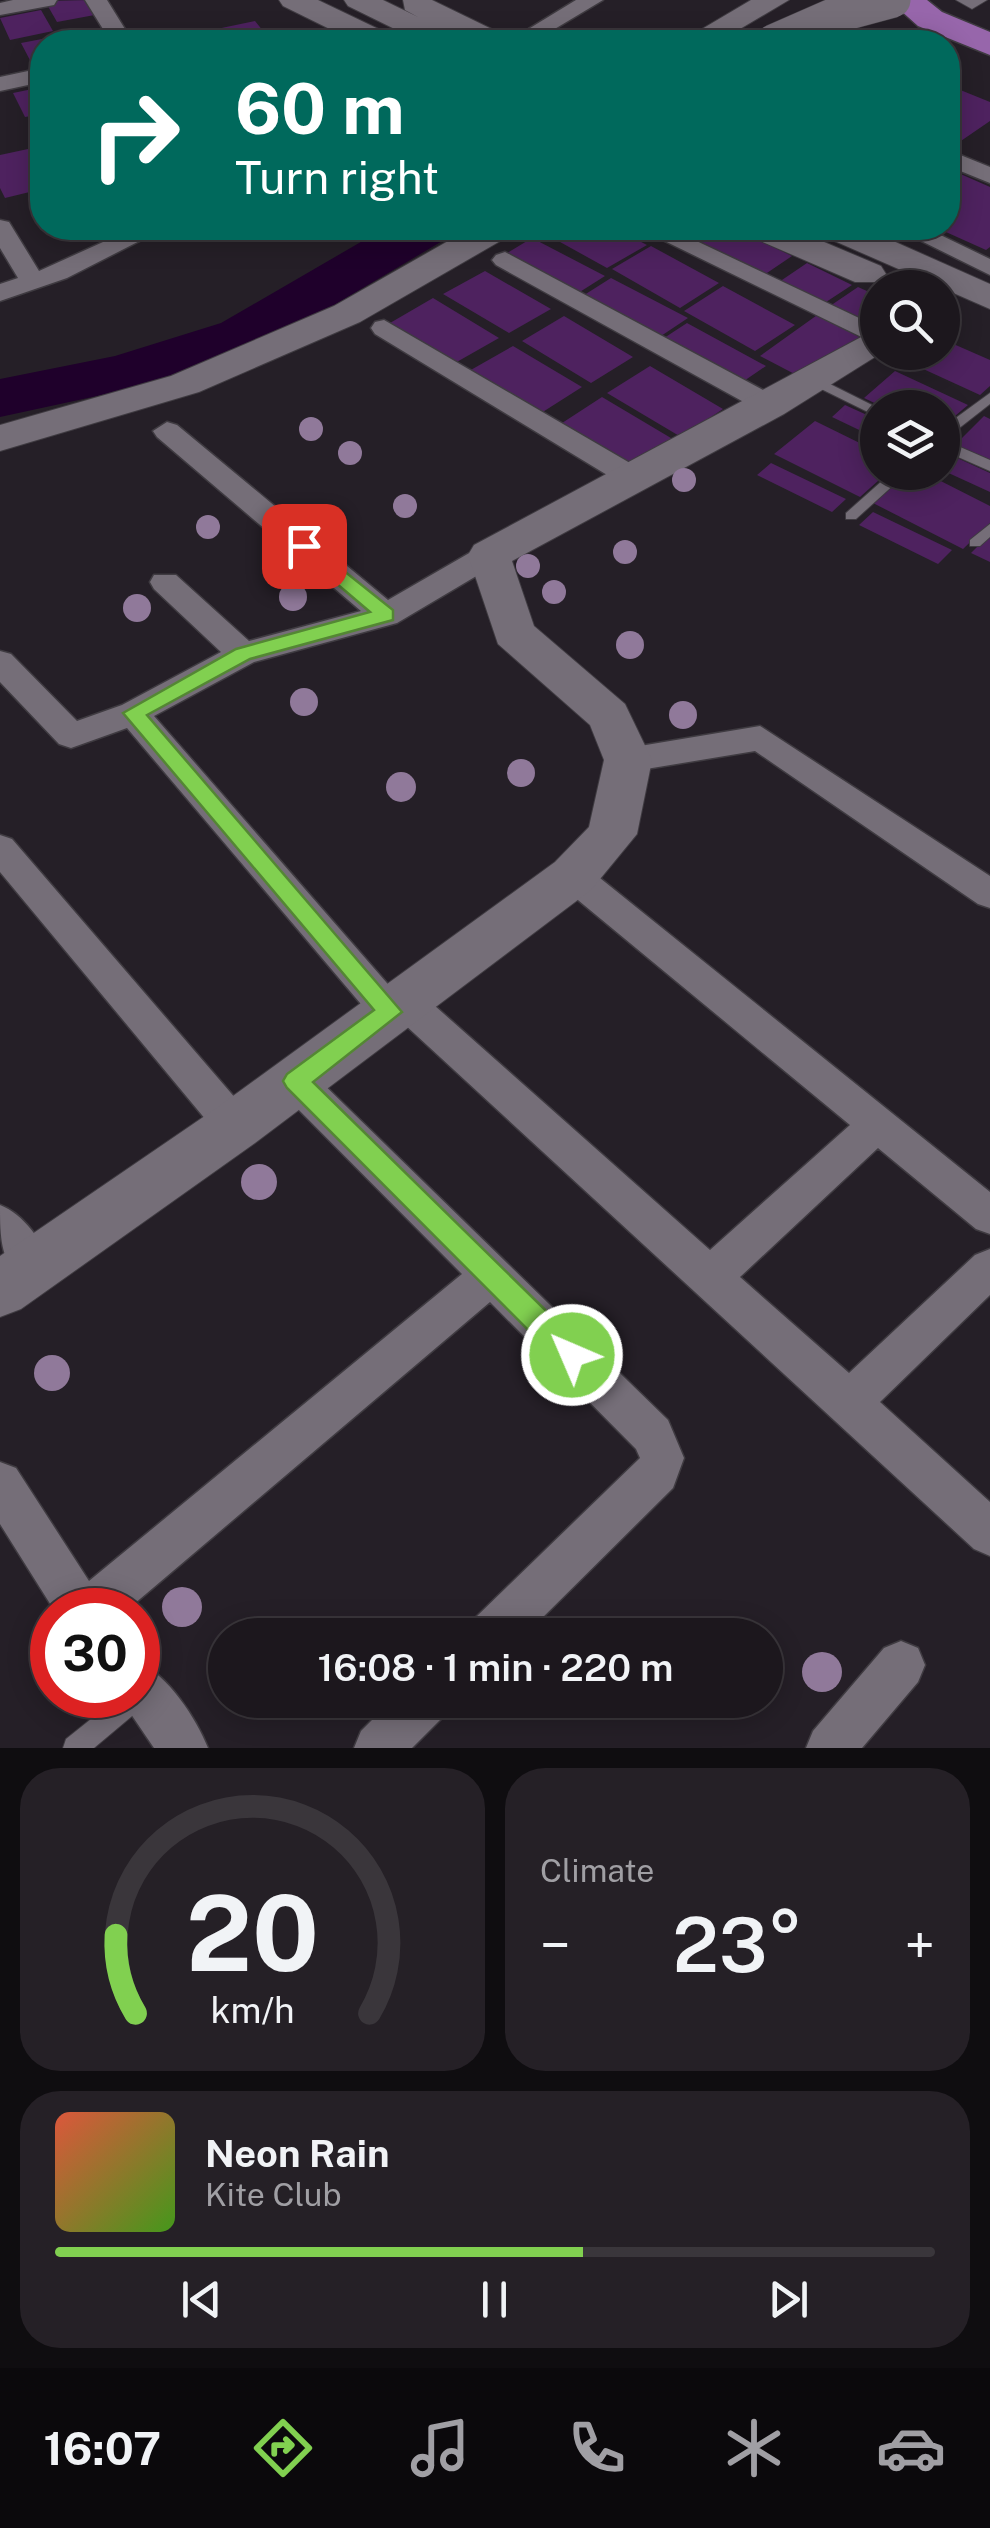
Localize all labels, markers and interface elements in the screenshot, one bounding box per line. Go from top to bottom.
text: 60 m [235,67,405,150]
icon: right [70,70,200,200]
text: Turn right [235,151,439,204]
map controls [860,270,960,490]
button: search [860,270,960,370]
button: layers [860,390,960,490]
pin [262,504,347,589]
icon: arrive [277,519,332,574]
position arrow [520,1303,624,1407]
speed limit sign: 30 [30,1588,160,1718]
text: 16:08 · 1 min · 220 m [317,1645,674,1690]
text: Climate [540,1852,654,1889]
text: 20 [186,1872,319,1994]
text: 23° [672,1901,803,1989]
text: − [540,1913,571,1977]
text: + [904,1913,935,1977]
text: km/h [210,1989,295,2031]
text: Neon Rain [205,2131,389,2176]
text: Kite Club [205,2176,342,2213]
icon: previous [174,2272,229,2327]
icon: pause [467,2272,522,2327]
icon: next [761,2272,816,2327]
icon: directions [248,2413,318,2483]
icon: music [405,2413,475,2483]
icon: phone [562,2413,632,2483]
icon: climate [719,2413,789,2483]
icon: car [876,2413,946,2483]
text: 16:07 [44,2422,161,2475]

